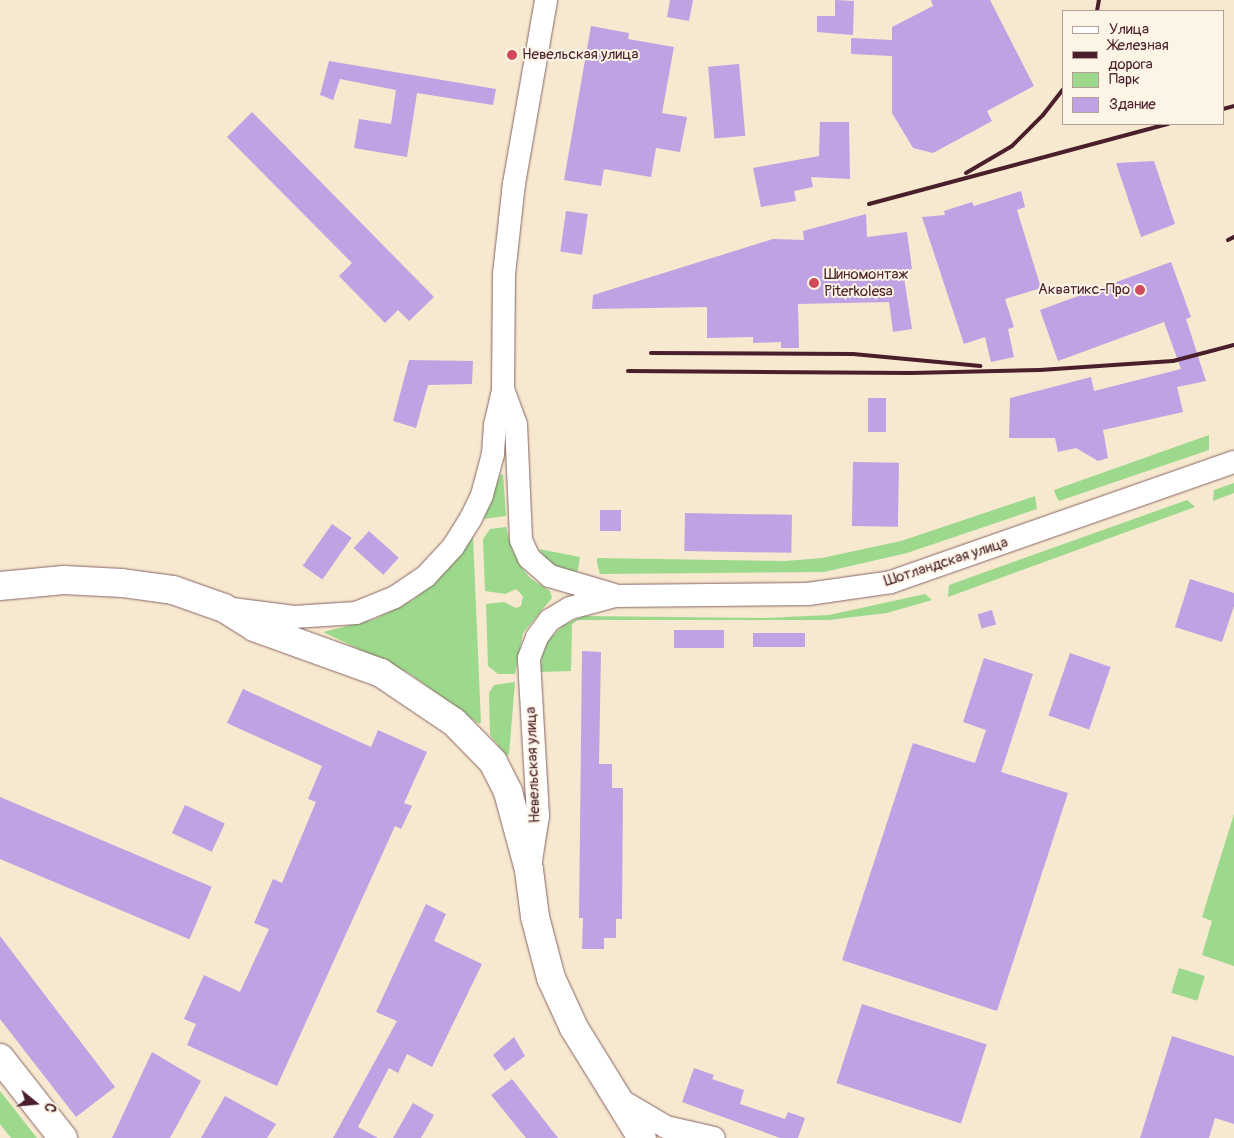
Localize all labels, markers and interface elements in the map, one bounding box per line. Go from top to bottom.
legend [1062,10,1224,125]
text: Улица [1109,20,1149,39]
text: Железная дорога [1108,36,1169,74]
place label: Невельская улица [522,46,638,64]
marker: Невельская улица [506,49,518,61]
text: Парк [1109,70,1140,89]
text: Здание [1109,95,1156,114]
place label: Шиномонтаж Piterkolesa [824,265,908,300]
marker: Шиномонтаж Piterkolesa [808,277,820,289]
place label: Акватикс-Про [1038,281,1130,299]
marker: Акватикс-Про [1134,284,1146,296]
street label: Шотландская улица [882,533,1010,591]
street label: Невельская улица [522,706,544,824]
north arrow [10,1078,60,1128]
text: С [40,1101,59,1114]

